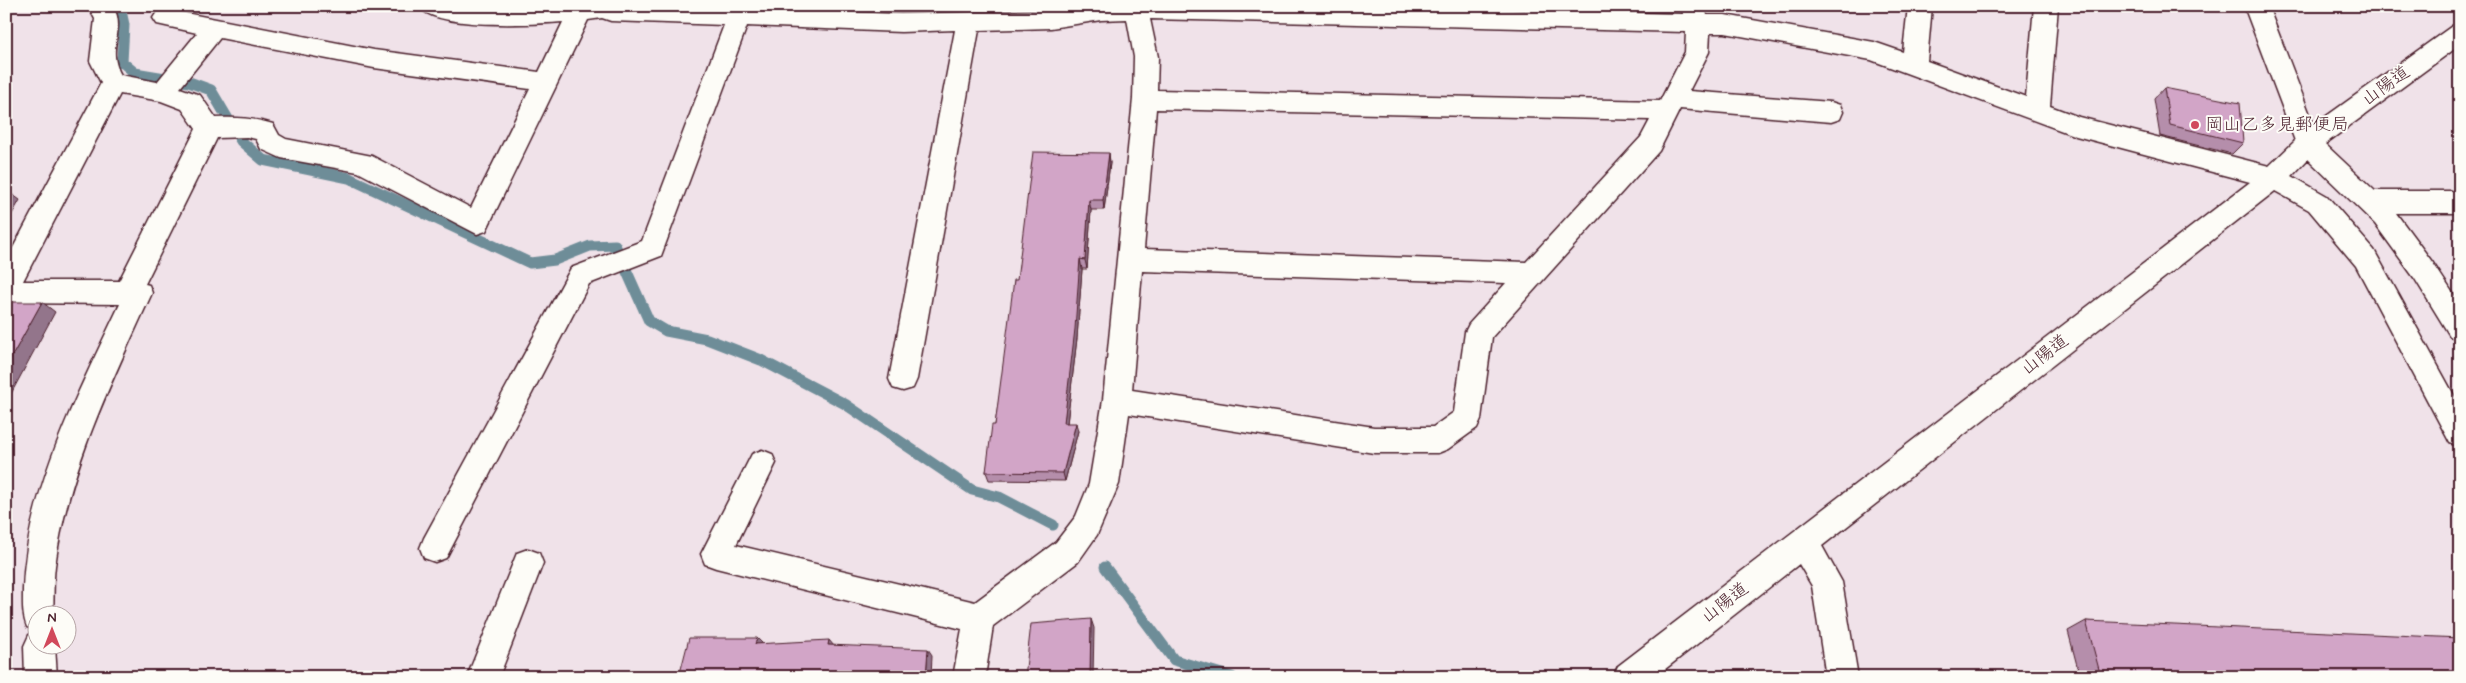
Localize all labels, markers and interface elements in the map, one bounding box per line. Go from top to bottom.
street label: 山陽道 [2357,60,2415,112]
place label: 岡山乙多見郵便局 [2205,113,2349,137]
marker: 岡山乙多見郵便局 [2189,119,2201,131]
street label: 山陽道 [2016,329,2074,381]
street label: 山陽道 [1696,577,1754,629]
north arrow [28,606,78,656]
text: N [47,609,57,627]

